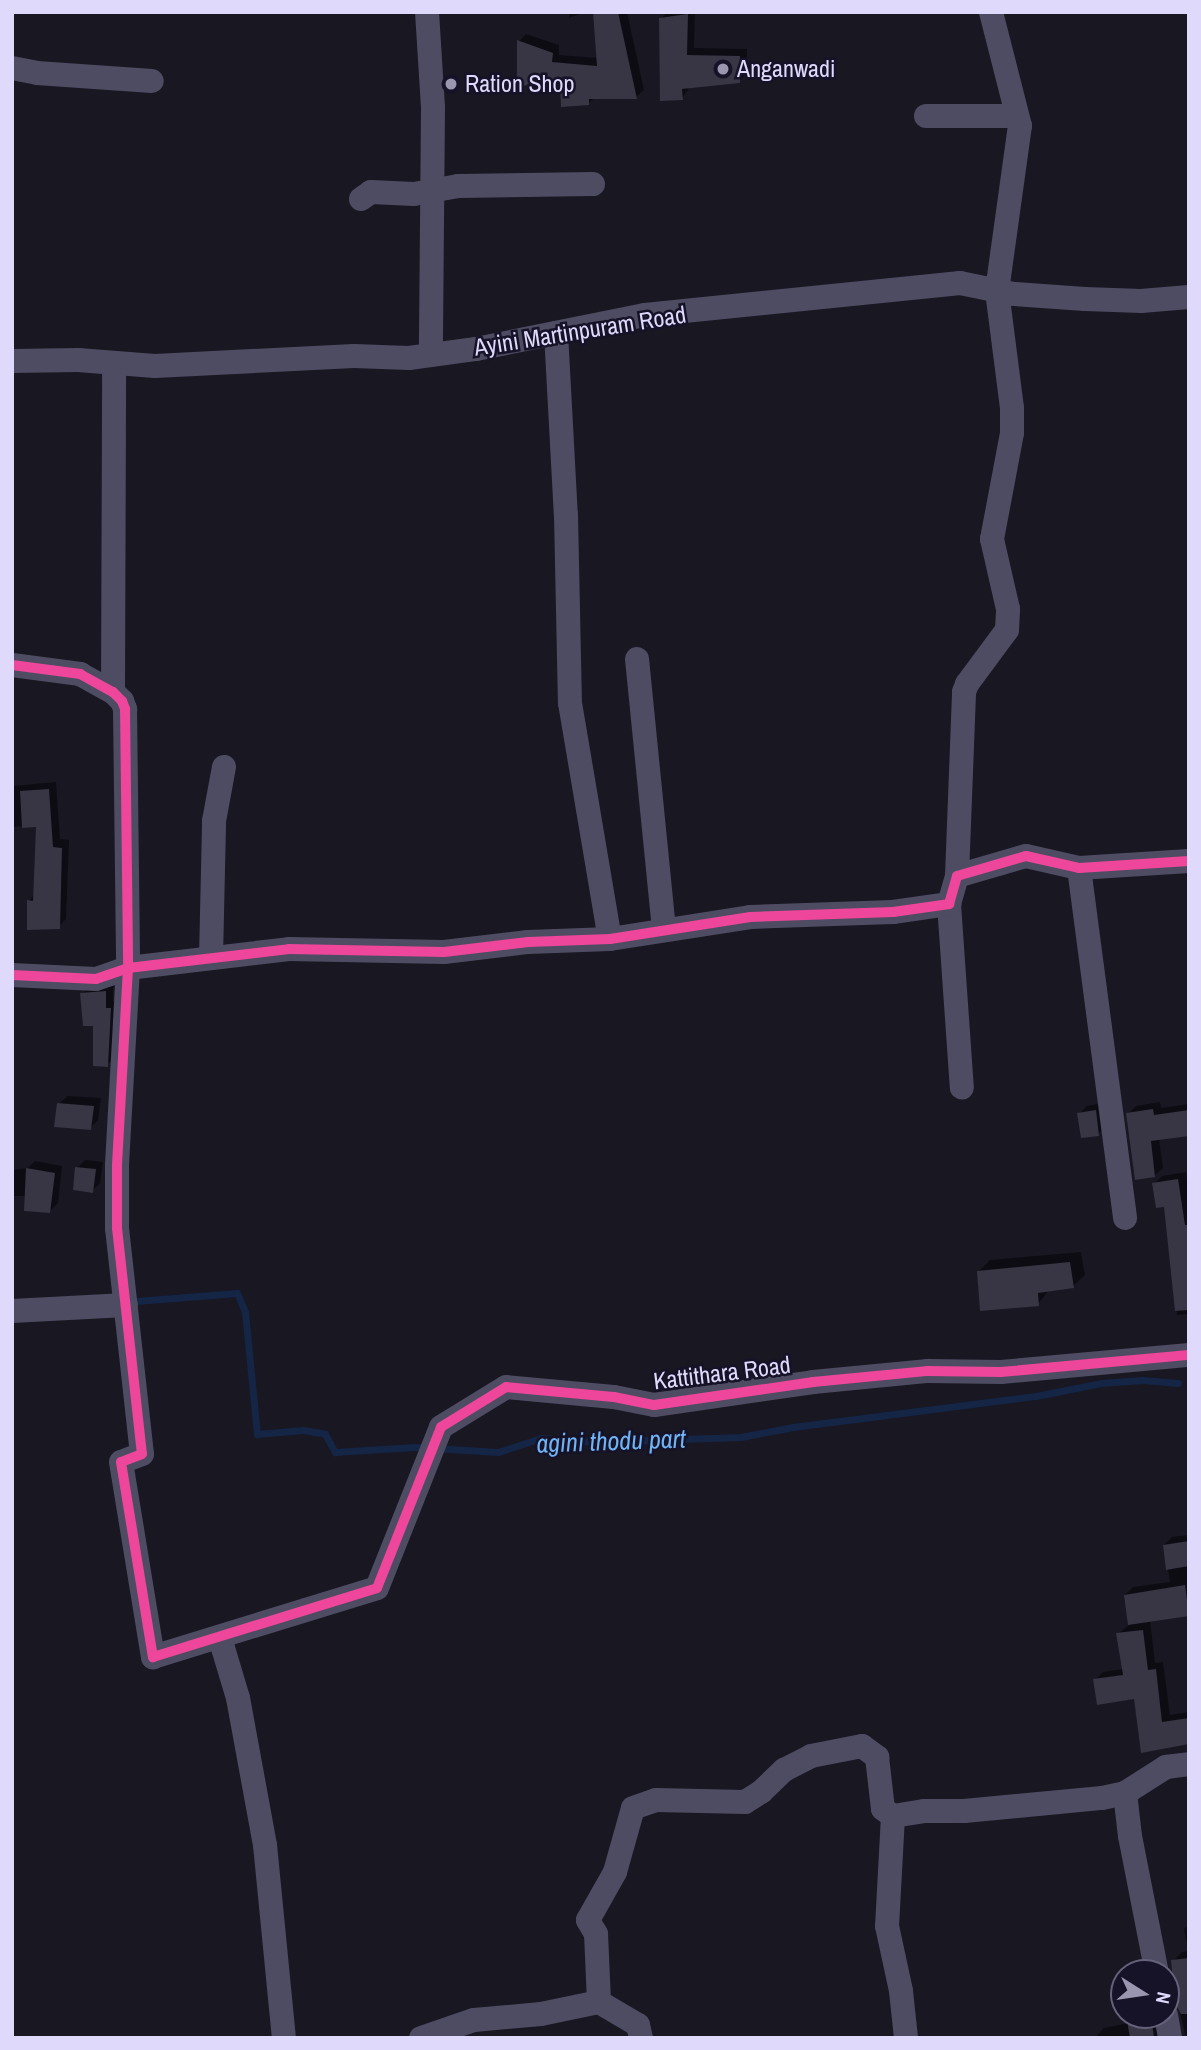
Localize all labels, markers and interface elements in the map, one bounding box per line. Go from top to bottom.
place label: Anganwadi [737,55,835,83]
marker: Anganwadi [715,61,731,77]
place label: Ration Shop [465,70,574,98]
marker: Ration Shop [443,76,459,92]
street label: Ayini Martinpuram Road [472,300,688,362]
street label: Kattithara Road [652,1350,792,1396]
water label: agini thodu part [536,1423,686,1459]
north arrow [1110,1959,1180,2029]
text: N [1150,1990,1177,2006]

